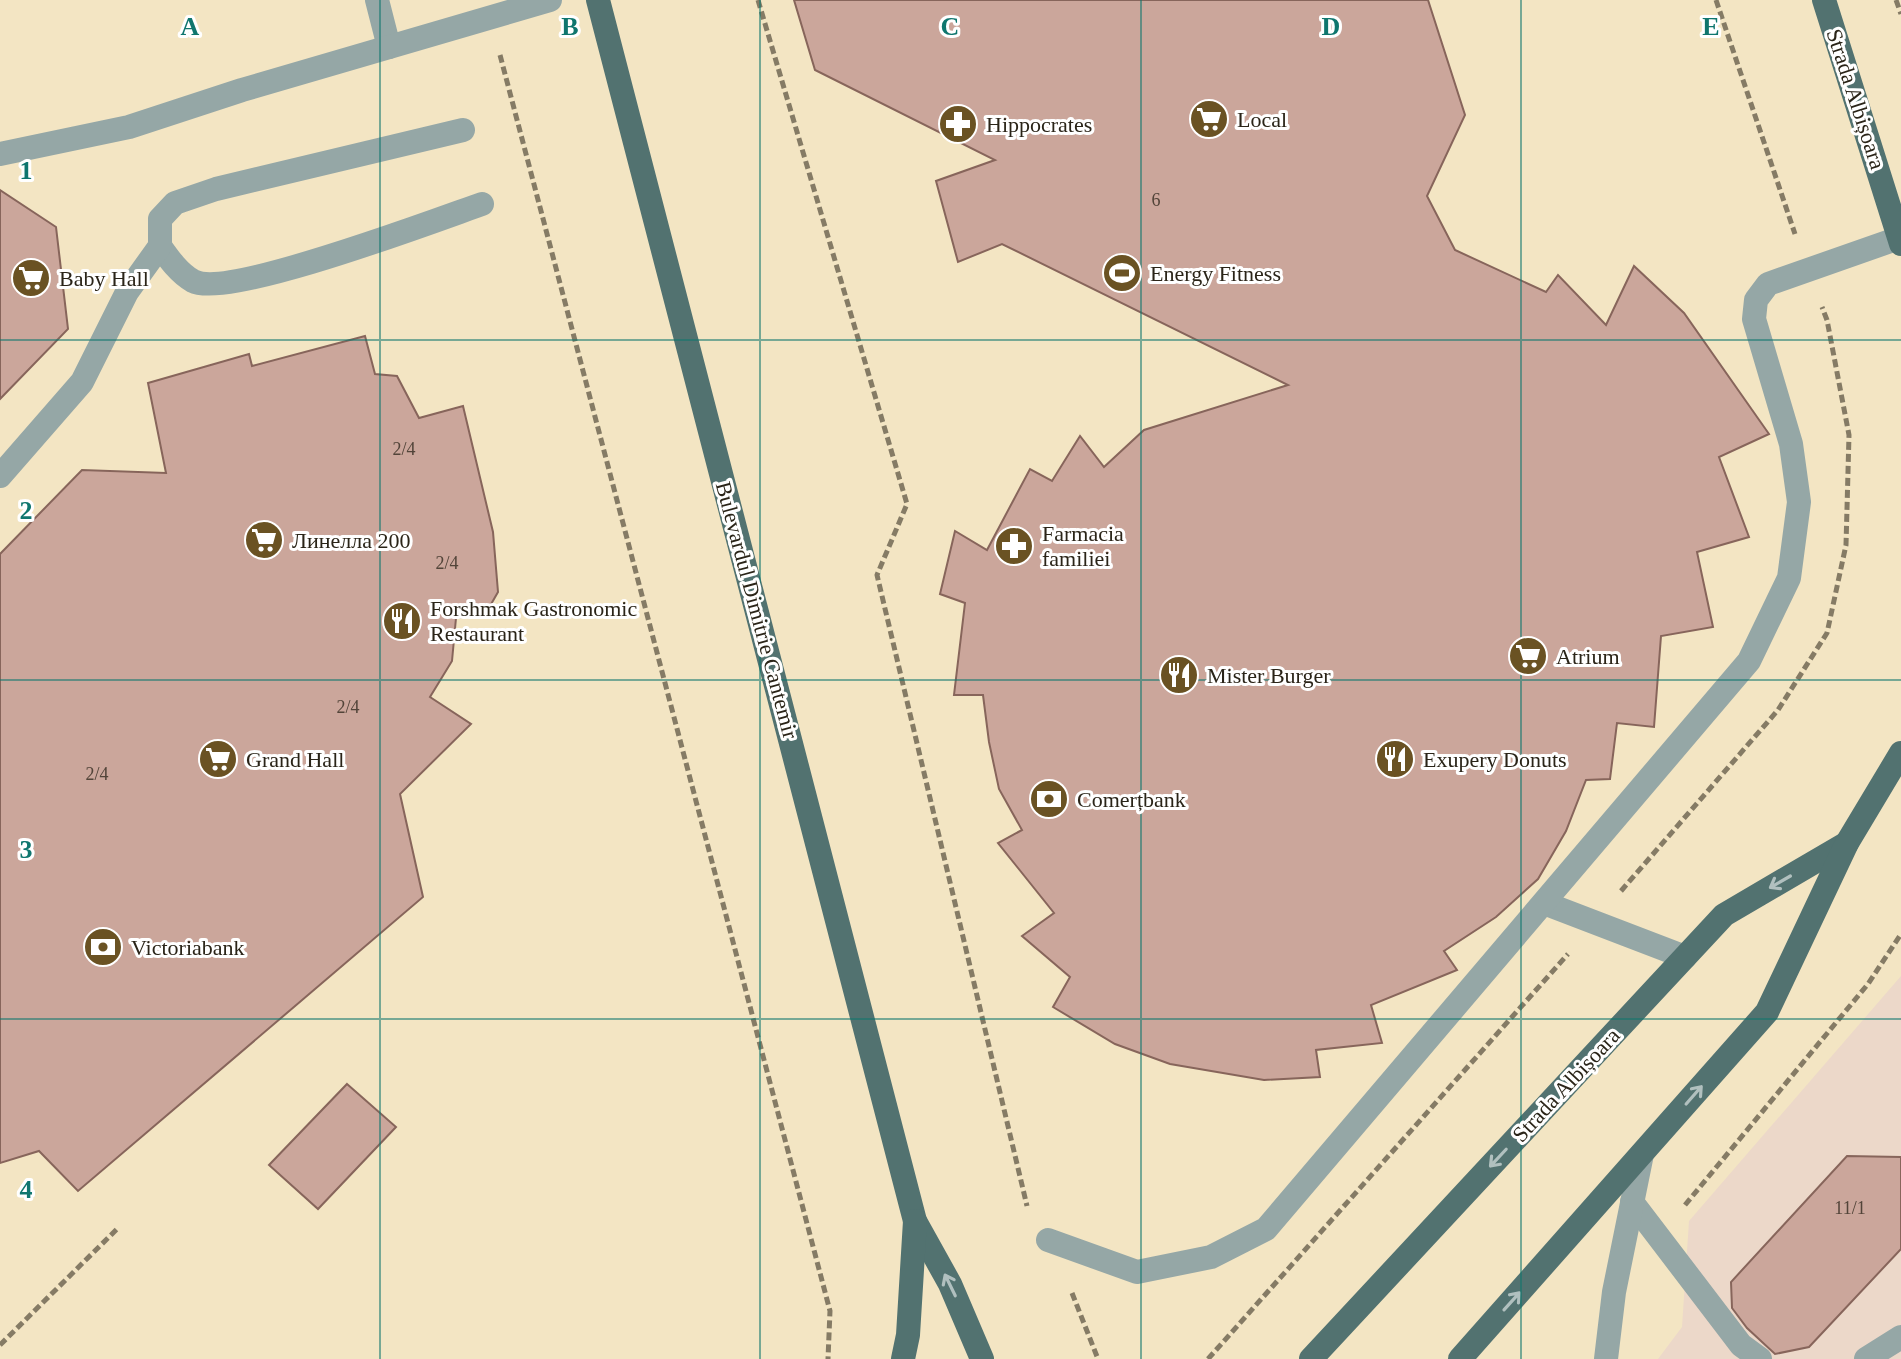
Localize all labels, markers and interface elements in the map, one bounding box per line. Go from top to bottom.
text: A [181,12,200,41]
text: B [561,12,579,41]
text: C [941,12,959,41]
text: D [1322,12,1340,41]
text: E [1702,12,1720,41]
street label: Strada Albișoara [1822,26,1891,173]
supermarket icon: Local [1188,98,1230,140]
pharmacy icon: Hippocrates [937,103,979,145]
place label: Local [1237,107,1287,132]
place label: Hippocrates [986,112,1092,137]
text: 1 [20,156,33,185]
house number: 6 [1152,190,1161,210]
sports icon: Energy Fitness [1101,252,1143,294]
supermarket icon: Baby Hall [10,257,52,299]
place label: Energy Fitness [1150,261,1281,286]
place label: Baby Hall [59,266,149,291]
house number: 2/4 [392,439,416,459]
street label: Bulevardul Dimitrie Cantemir [711,479,804,742]
text: 2 [20,496,33,525]
supermarket icon: Линелла 200 [243,519,285,561]
place label: Farmacia familiei [1042,521,1124,571]
pharmacy icon: Farmacia familiei [993,525,1035,567]
place label: Линелла 200 [292,528,410,553]
house number: 2/4 [435,553,459,573]
place label: Forshmak Gastronomic Restaurant [430,596,637,646]
restaurant icon: Forshmak Gastronomic Restaurant [381,600,423,642]
supermarket icon: Atrium [1507,635,1549,677]
place label: Atrium [1556,644,1620,669]
restaurant icon: Mister Burger [1158,654,1200,696]
place label: Mister Burger [1207,663,1331,688]
house number: 2/4 [336,697,360,717]
supermarket icon: Grand Hall [197,738,239,780]
restaurant icon: Exupery Donuts [1374,738,1416,780]
place label: Grand Hall [246,747,344,772]
place label: Exupery Donuts [1423,747,1567,772]
house number: 2/4 [85,764,109,784]
bank icon: Comerțbank [1028,778,1070,820]
place label: Comerțbank [1077,787,1186,812]
text: 3 [20,835,33,864]
one-way arrow [1769,874,1792,890]
bank icon: Victoriabank [82,926,124,968]
place label: Victoriabank [131,935,245,960]
street label: Strada Albișoara [1507,1023,1625,1147]
one-way arrow [1684,1086,1702,1106]
one-way arrow [1489,1148,1508,1168]
text: 4 [20,1175,33,1204]
house number: 11/1 [1834,1198,1866,1218]
one-way arrow [942,1274,957,1298]
one-way arrow [1503,1291,1521,1311]

